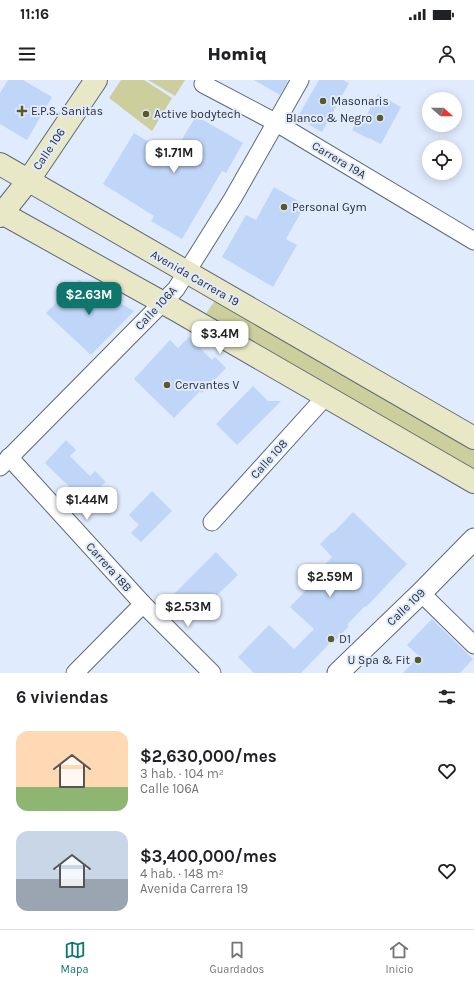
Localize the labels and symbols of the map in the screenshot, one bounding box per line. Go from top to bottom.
north arrow [422,92,462,132]
place label: Masonaris [331,94,389,108]
marker: Masonaris [318,96,328,106]
place label: E.P.S. Sanitas [31,104,103,118]
marker: E.P.S. Sanitas [16,105,28,117]
place label: Active bodytech [154,107,241,121]
marker: Active bodytech [141,109,151,119]
place label: Blanco & Negro [286,111,372,125]
marker: Blanco & Negro [375,113,385,123]
street label: Calle 106 [30,125,68,173]
street label: Carrera 19A [309,138,369,182]
pin: $1.71M [141,140,207,174]
place label: Personal Gym [292,200,367,214]
marker: Personal Gym [279,202,289,212]
street label: Avenida Carrera 19 [148,247,242,309]
pin: $2.63M [56,282,122,316]
street label: Calle 106A [132,283,180,333]
pin: $3.4M [192,321,248,355]
place label: Cervantes V [175,378,240,392]
marker: Cervantes V [162,380,172,390]
street label: Calle 108 [248,436,290,482]
pin: $1.44M [54,487,120,521]
street label: Carrera 18B [83,539,135,595]
pin: $2.59M [297,564,363,598]
street label: Calle 109 [384,585,428,629]
pin: $2.53M [155,594,221,628]
place label: D1 [339,632,351,646]
marker: D1 [326,634,336,644]
place label: U Spa & Fit [347,653,410,667]
marker: U Spa & Fit [413,655,423,665]

